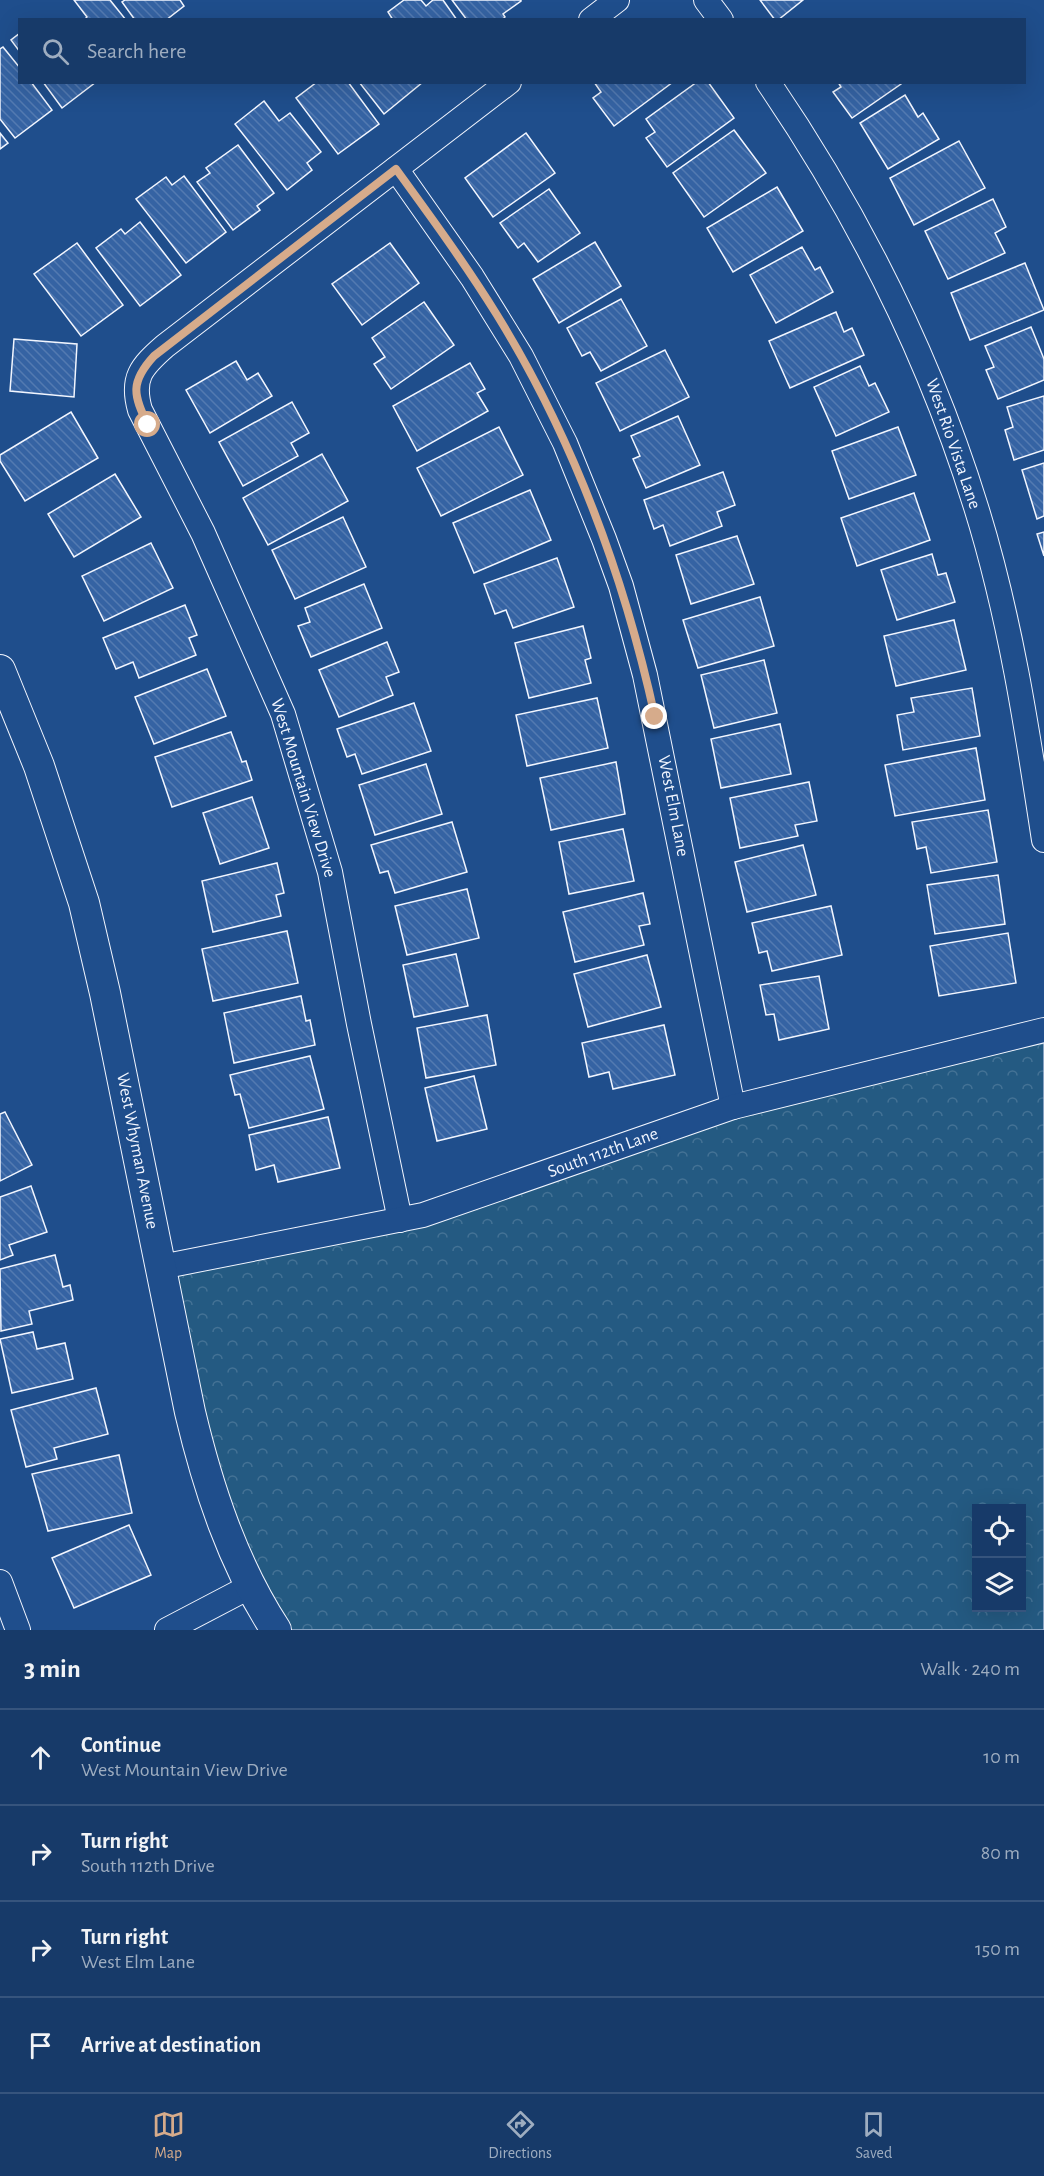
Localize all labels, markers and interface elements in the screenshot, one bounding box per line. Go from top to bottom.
search box [18,18,1026,84]
icon: search [39,35,72,68]
text: Search here [87,40,186,62]
street label: West Rio Vista Lane [922,377,984,511]
route start [134,411,160,437]
street label: West Mountain View Drive [267,696,339,880]
route end [641,703,667,729]
street label: West Elm Lane [654,754,692,858]
street label: West Whyman Avenue [113,1071,161,1231]
street label: South 112th Lane [545,1125,661,1181]
map controls [972,1504,1026,1612]
button: locate [972,1504,1026,1558]
button: layers [972,1558,1026,1612]
text: 3 min [24,1656,81,1682]
text: Walk · 240 m [920,1659,1020,1679]
text: Continue [81,1734,161,1756]
icon: ahead [24,1741,57,1774]
text: 10 m [983,1747,1020,1767]
text: West Mountain View Drive [81,1760,288,1780]
text: Turn right [81,1830,168,1852]
icon: right [24,1837,57,1870]
text: 80 m [981,1843,1020,1863]
text: South 112th Drive [81,1856,215,1876]
text: Turn right [81,1926,168,1948]
icon: right [24,1933,57,1966]
text: 150 m [975,1939,1020,1959]
text: West Elm Lane [81,1952,195,1972]
icon: arrive [24,2029,57,2062]
text: Arrive at destination [81,2034,261,2056]
tab: Map [152,2108,185,2163]
tab: Directions [488,2108,552,2163]
tab: Saved [856,2108,892,2163]

